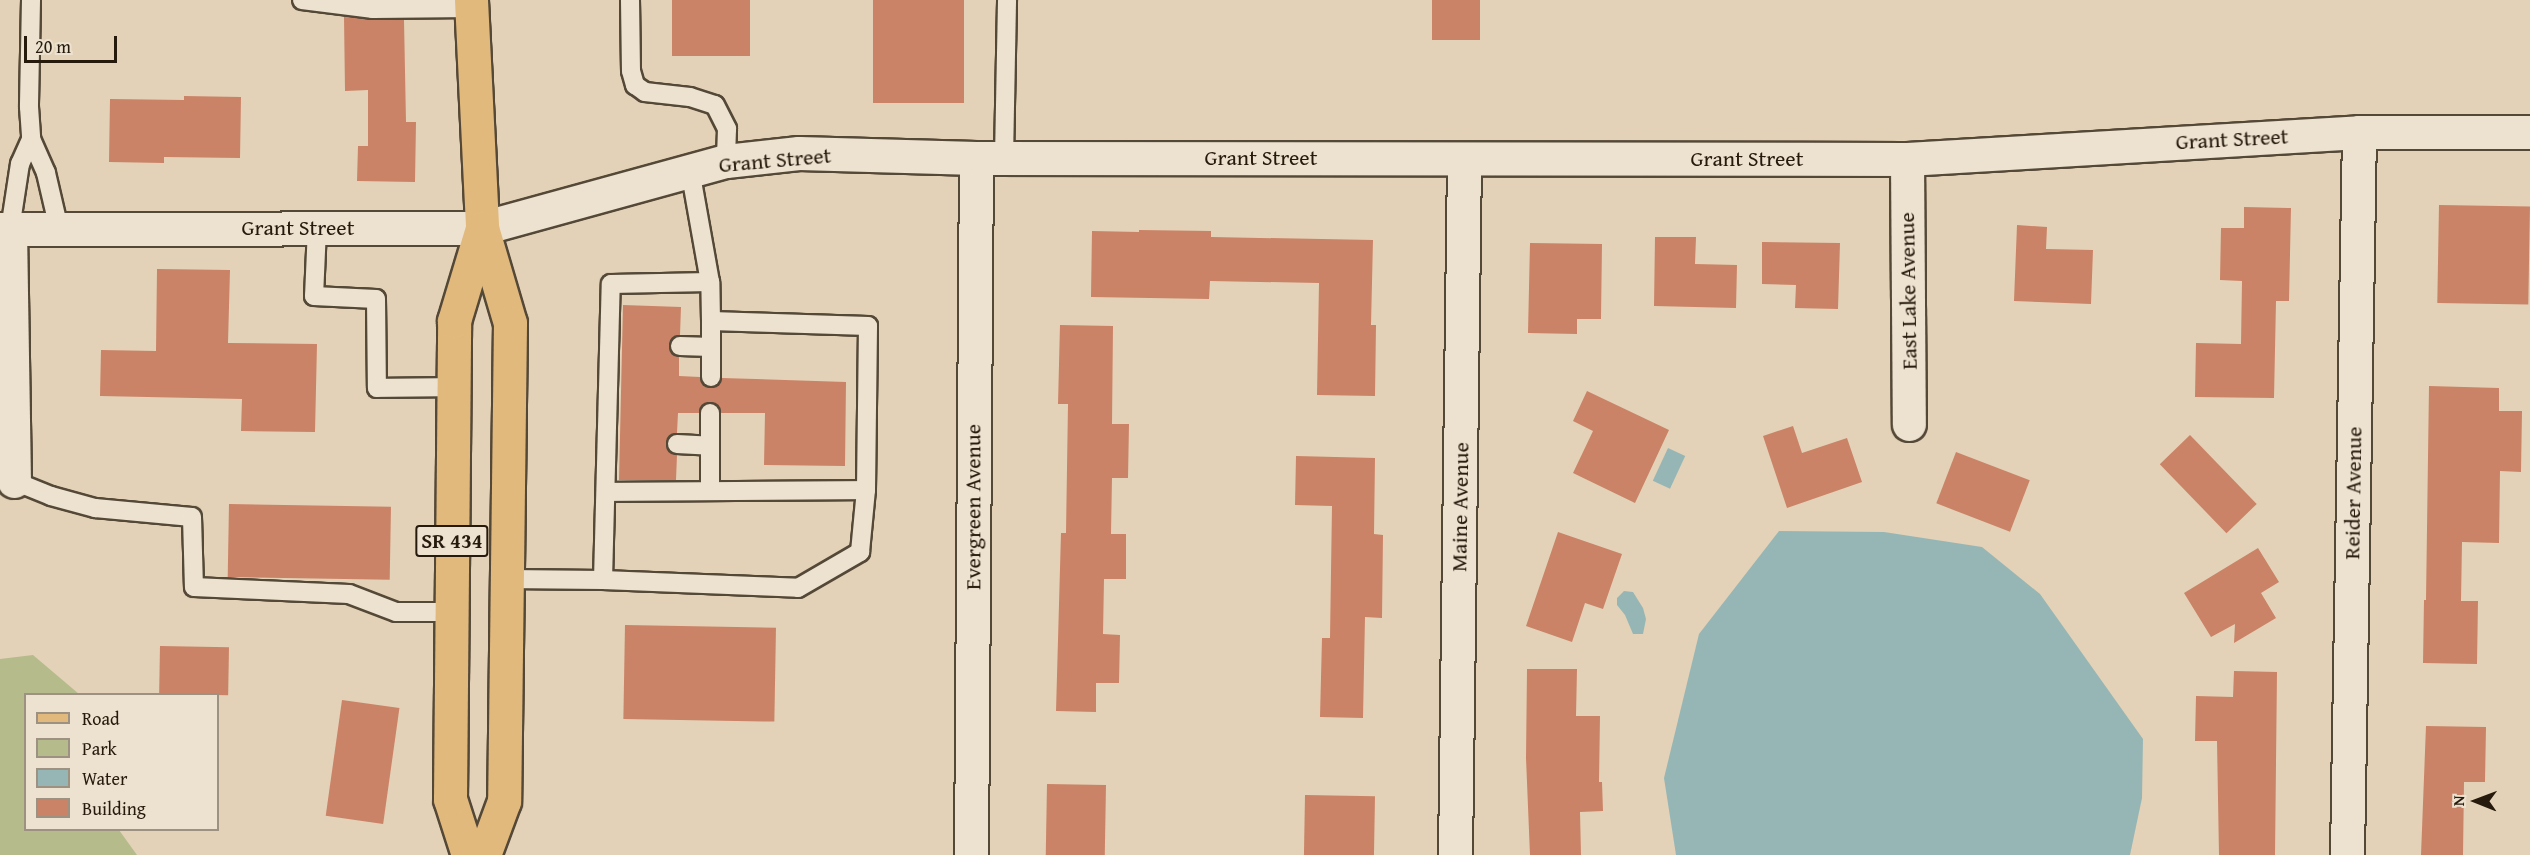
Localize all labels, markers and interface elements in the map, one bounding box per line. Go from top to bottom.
scale bar [27,24,120,62]
text: 20 m [35,33,71,60]
street label: Grant Street [2175,123,2289,155]
street label: Grant Street [718,142,832,178]
street label: Grant Street [1205,145,1317,171]
street label: Grant Street [1691,146,1803,172]
street label: East Lake Avenue [1893,212,1923,370]
street label: Grant Street [242,215,354,241]
street label: Evergreen Avenue [960,424,986,590]
street label: Reider Avenue [2339,426,2367,560]
street label: Maine Avenue [1446,442,1474,572]
road number: SR 434 [414,523,490,559]
legend [24,693,219,831]
text: Road [82,705,120,732]
text: Park [82,735,117,762]
text: Water [82,765,127,792]
north arrow [2446,771,2506,831]
text: Building [82,795,146,822]
text: N [2446,795,2470,806]

